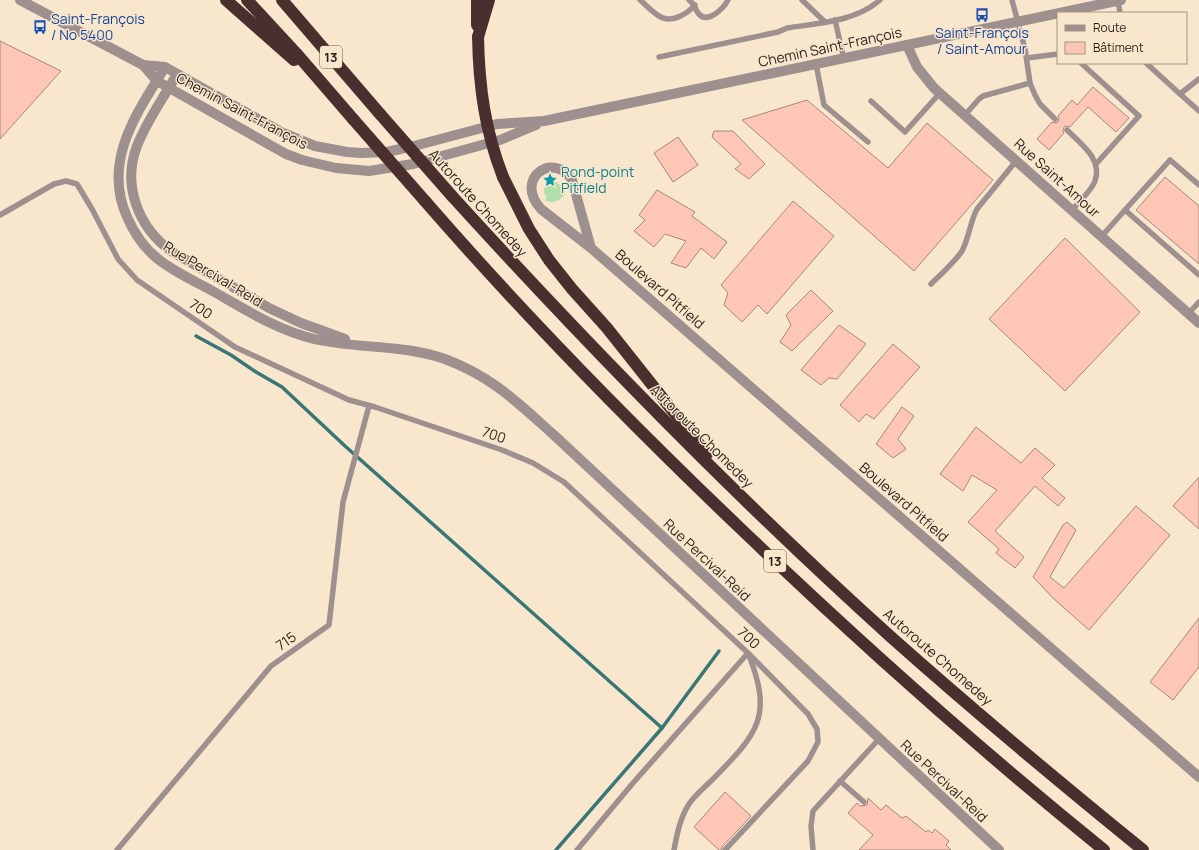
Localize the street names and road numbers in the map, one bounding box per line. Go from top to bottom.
street label: Chemin Saint-François [756,22,903,71]
road number: 13 [320,46,342,68]
street label: Chemin Saint-François [173,68,311,153]
street label: Rue Saint-Amour [1010,134,1104,221]
street label: Autoroute Chomedey [425,145,532,261]
street label: Rue Percival-Reid [160,236,266,311]
street label: Boulevard Pitfield [612,245,709,333]
street label: 700 [186,294,217,323]
street label: Autoroute Chomedey [647,380,759,492]
street label: 700 [480,422,509,447]
street label: Boulevard Pitfield [856,458,953,546]
street label: Rue Percival-Reid [660,514,755,605]
road number: 13 [764,550,786,572]
street label: Autoroute Chomedey [880,604,997,710]
street label: 700 [734,622,765,653]
street label: 715 [272,627,300,654]
street label: Rue Percival-Reid [897,735,992,826]

